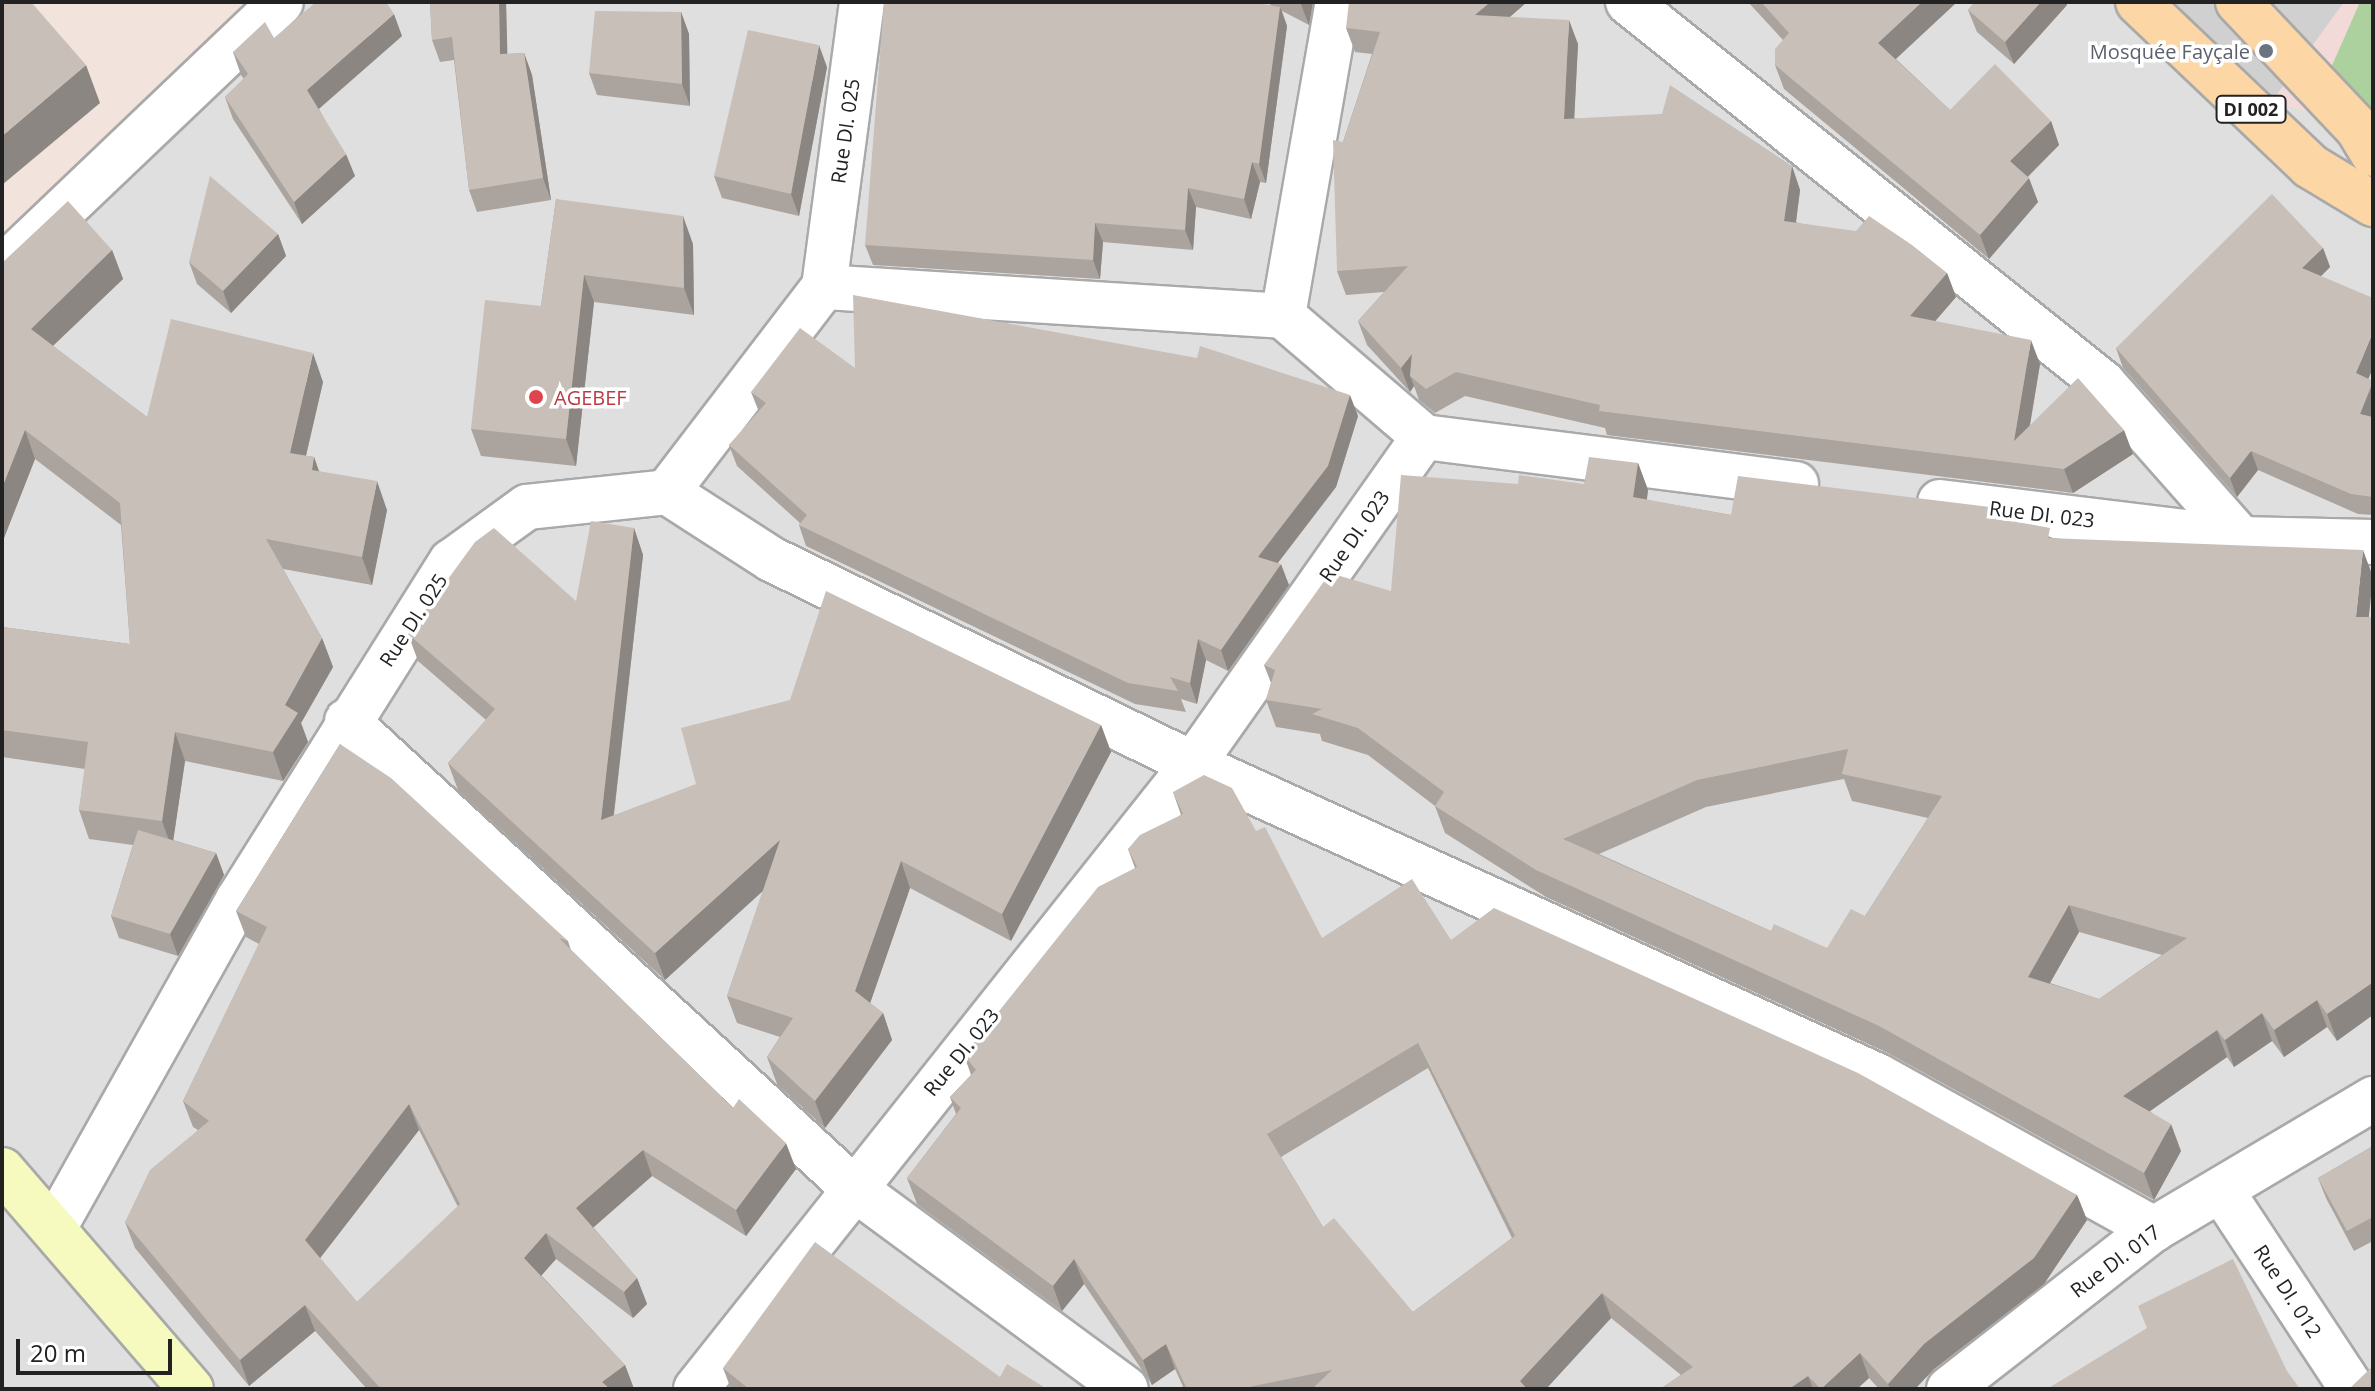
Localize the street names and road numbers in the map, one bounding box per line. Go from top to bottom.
street label: Rue DI. 025 [826,77,864,185]
road number: DI 002 [2215,95,2287,123]
street label: Rue DI. 023 [1314,486,1394,586]
street label: Rue DI. 023 [1988,496,2096,532]
street label: Rue DI. 025 [374,569,452,671]
street label: Rue DI. 023 [918,1003,1004,1101]
street label: Rue DI. 017 [2065,1220,2165,1302]
street label: Rue DI. 012 [2249,1240,2327,1342]

